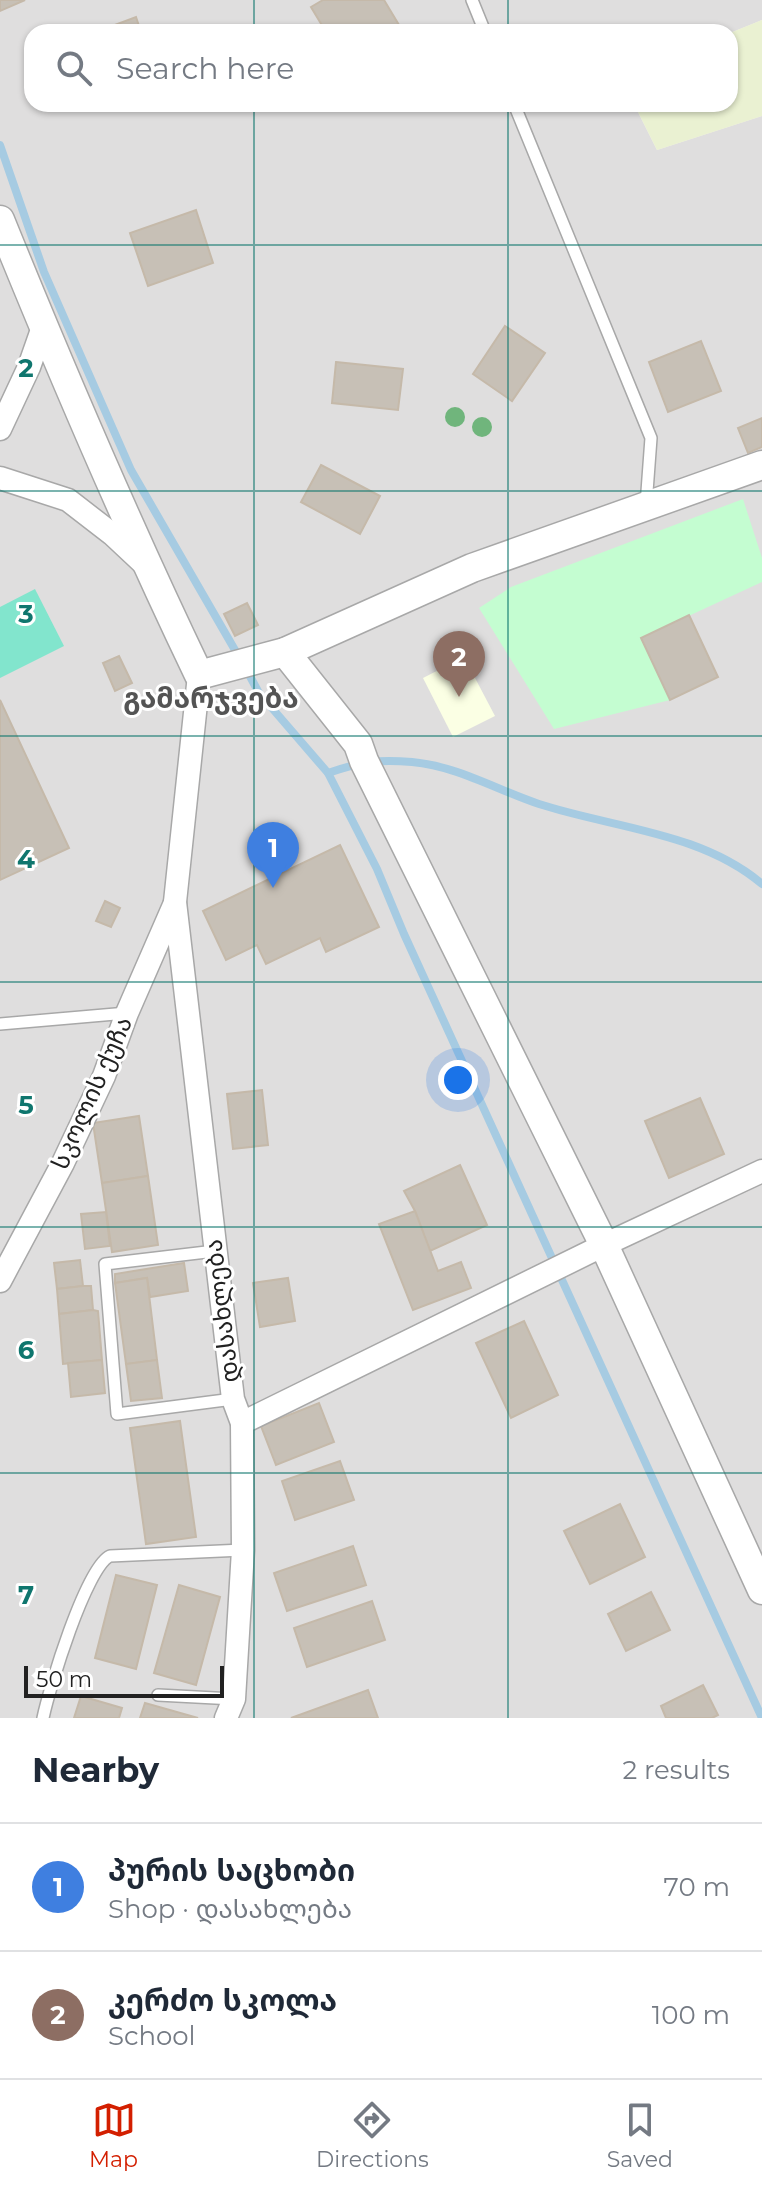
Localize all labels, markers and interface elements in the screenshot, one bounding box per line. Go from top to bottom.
search box [24,24,738,112]
icon: search [52,46,96,90]
text: Search here [116,50,294,87]
text: 2 [18,352,34,384]
text: 3 [17,598,34,630]
pin: 2 [433,631,485,697]
district label: გამარჯვება [123,681,299,715]
pin: 1 [247,822,299,888]
text: 4 [17,843,35,875]
street label: სკოლის ქუჩა [45,1012,138,1174]
your location [438,1060,478,1100]
text: 5 [18,1089,34,1121]
street label: დასახლება [198,1238,245,1384]
text: 6 [18,1334,35,1366]
text: 7 [18,1579,34,1611]
scale bar [24,1662,224,1698]
text: 50 m [36,1666,92,1693]
text: Nearby [32,1749,159,1791]
text: 2 results [622,1754,730,1786]
text: პურის საცხობი [108,1852,355,1889]
text: 1 [53,1871,63,1903]
text: 70 m [664,1871,730,1903]
text: Shop · დასახლება [108,1893,352,1925]
text: კერძო სკოლა [108,1982,337,2019]
text: 2 [50,1999,66,2031]
text: 100 m [652,1999,730,2031]
text: School [108,2020,196,2052]
tab: Map [89,2098,138,2173]
tab: Directions [316,2098,429,2173]
tab: Saved [607,2098,673,2173]

